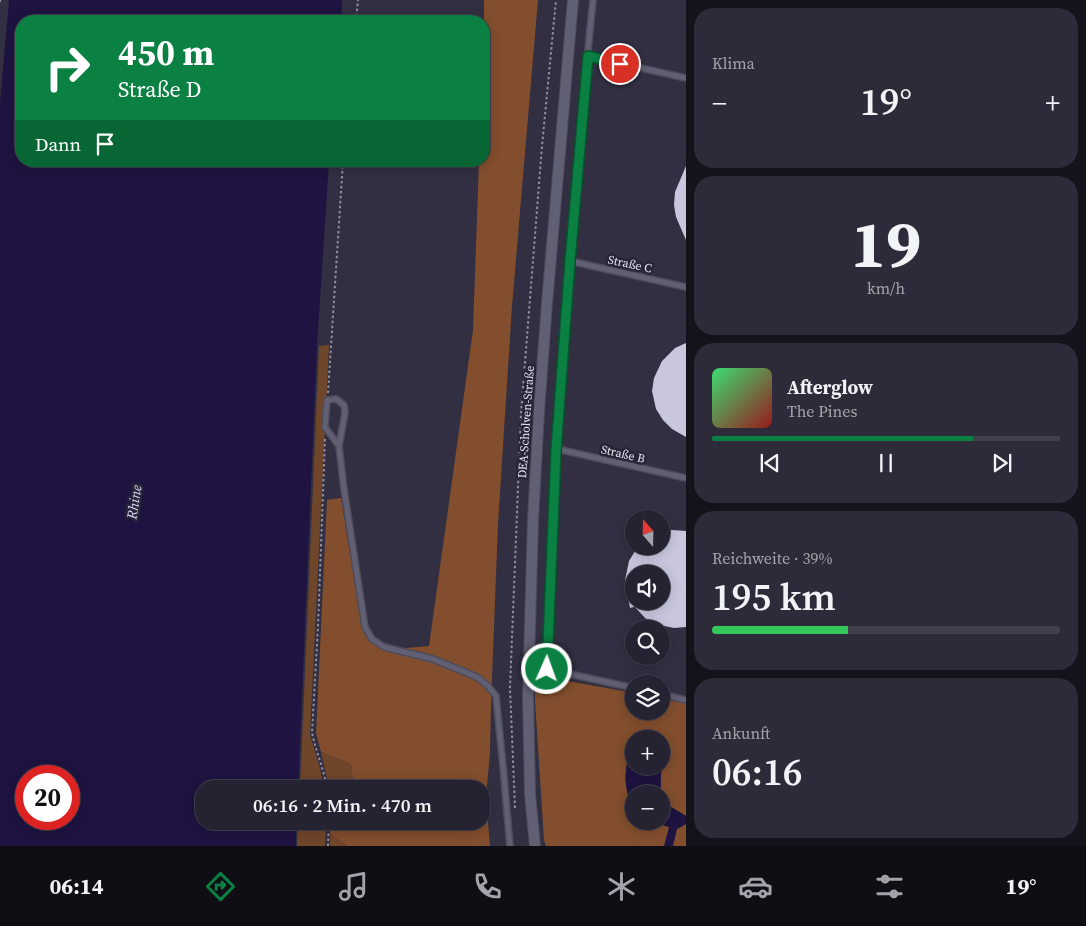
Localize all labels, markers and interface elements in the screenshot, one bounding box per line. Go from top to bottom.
text: 450 m [118,29,214,77]
icon: right [35,35,100,100]
pin [599,43,641,85]
icon: arrive [606,50,634,78]
text: Klima [712,52,755,74]
text: Straße D [118,74,201,104]
text: 19° [860,76,912,128]
text: − [712,84,727,122]
text: + [1045,84,1060,122]
icon: arrive [91,130,119,158]
text: Dann [35,131,81,157]
text: 19 [851,200,921,289]
street label: Straße C [607,252,654,277]
text: km/h [867,277,905,299]
street label: DEA-Scholven-Straße [514,365,538,479]
text: Afterglow [787,374,873,400]
text: The Pines [787,400,857,422]
street label: Straße B [599,441,647,467]
icon: previous [756,449,784,477]
icon: pause [872,449,900,477]
icon: next [988,449,1016,477]
water label: Rhine [121,483,147,521]
north arrow [625,510,670,555]
map controls [625,510,670,830]
text: Reichweite · 39% [712,547,832,569]
button: sound [625,565,670,610]
text: 195 km [712,571,836,623]
button: search [625,620,670,665]
position arrow [520,642,572,694]
button: layers [625,675,670,720]
text: Ankunft [712,722,770,744]
button: + [625,730,670,775]
text: 06:16 [712,746,802,798]
speed limit sign: 20 [15,765,80,830]
button: − [625,785,670,830]
text: 06:16 · 2 Min. · 470 m [253,792,432,818]
icon: directions [203,869,238,904]
icon: music [336,869,371,904]
icon: phone [470,869,505,904]
icon: climate [604,869,639,904]
icon: car [738,869,773,904]
icon: filters [872,869,907,904]
text: 06:14 [49,871,104,901]
text: 19° [1006,871,1037,901]

